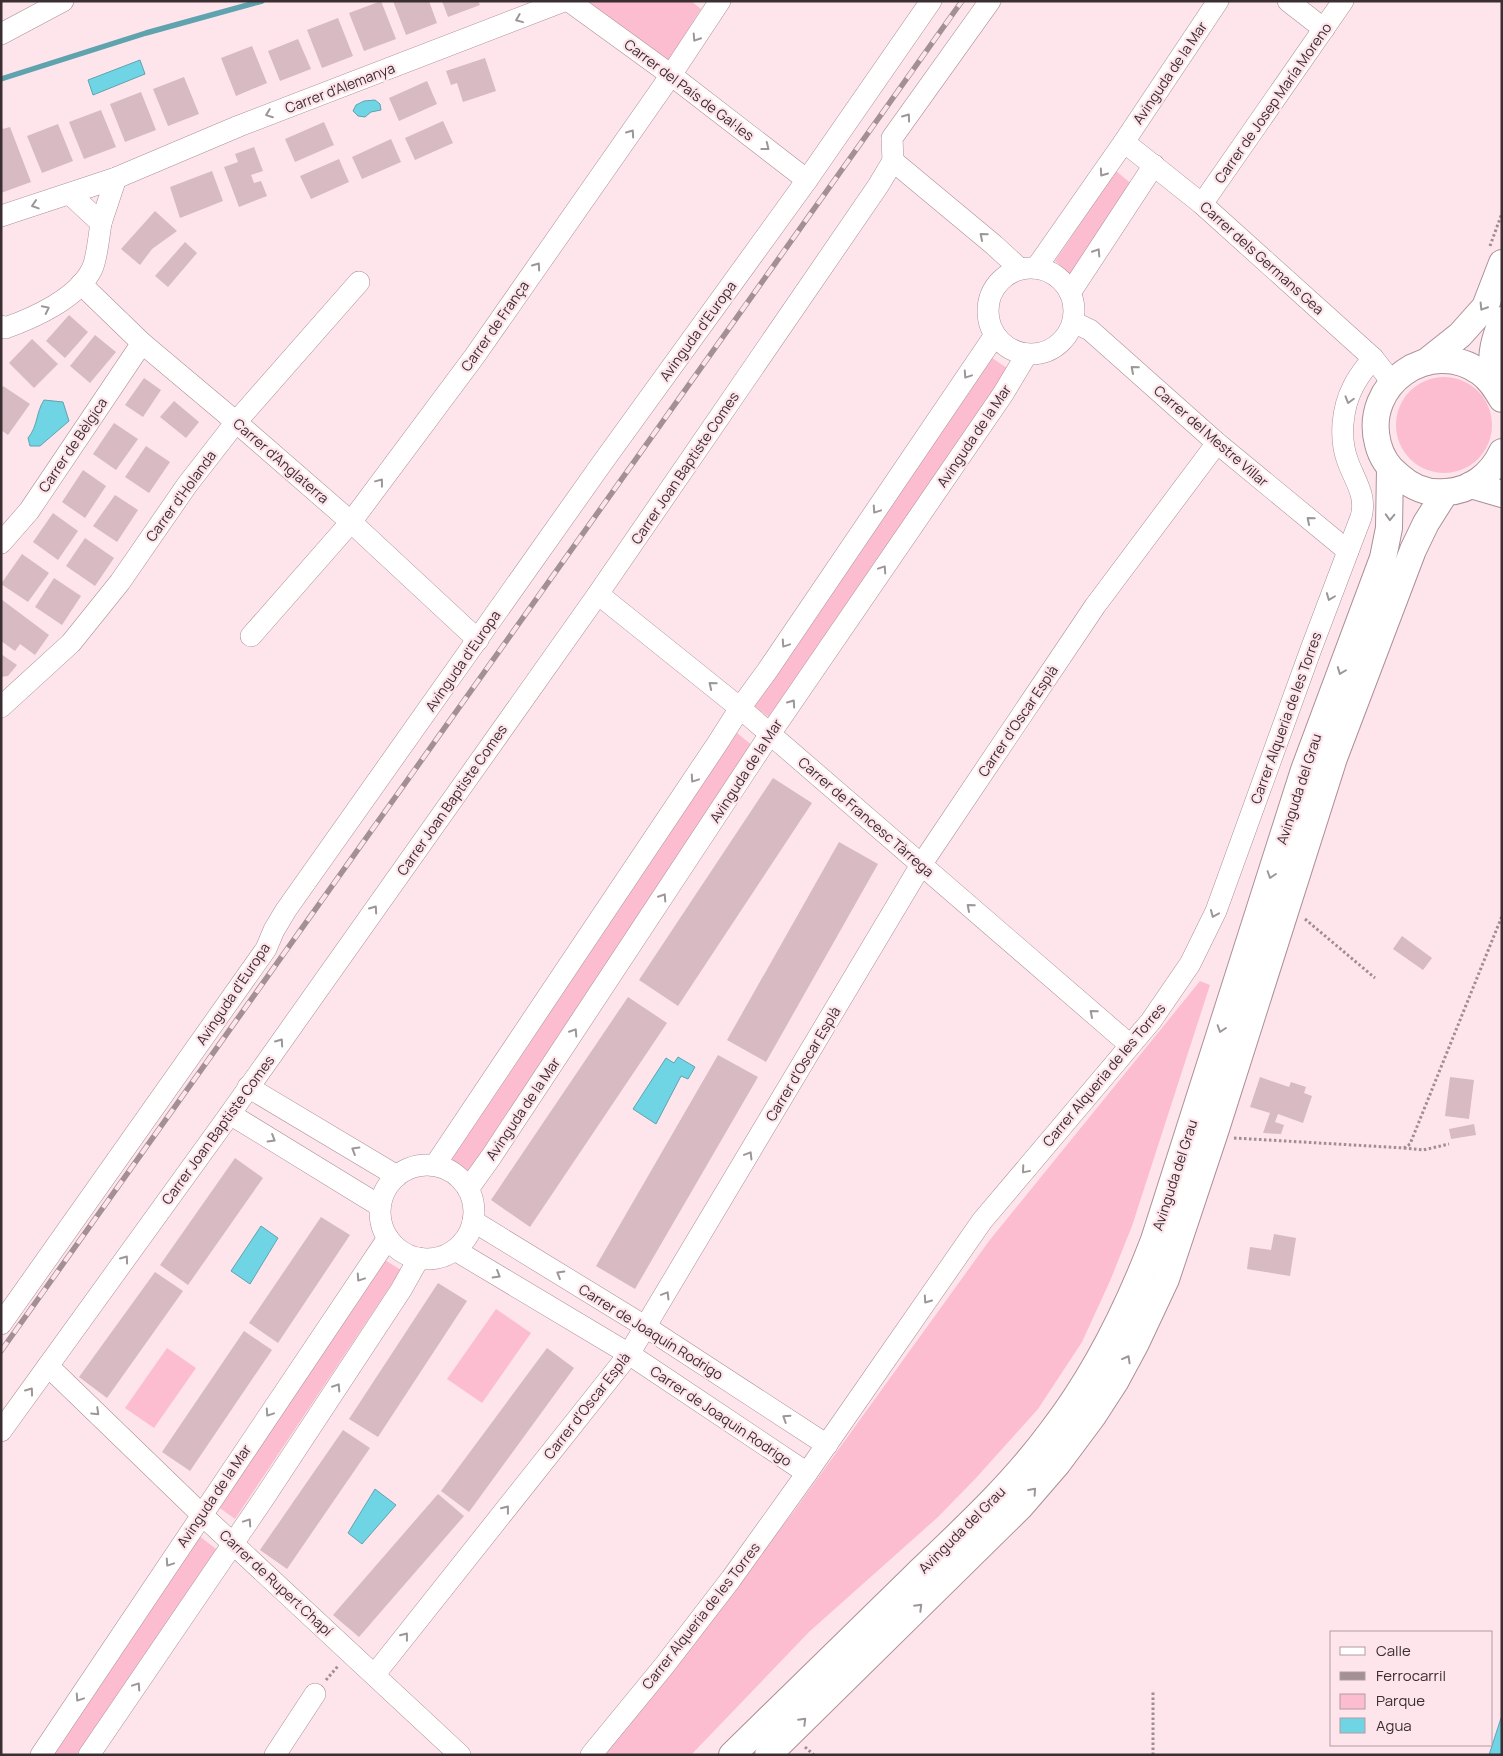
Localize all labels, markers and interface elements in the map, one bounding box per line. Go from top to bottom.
one-way arrow [515,13,524,24]
street label: Avinguda de la Mar [1128,18,1211,128]
street label: Carrer de Josep María Moreno [1210,19,1335,187]
one-way arrow [693,32,702,42]
street label: Carrer del País de Gal·les [621,35,758,145]
street label: Carrer d'Alemanya [282,58,397,117]
one-way arrow [265,108,274,119]
one-way arrow [901,113,910,123]
one-way arrow [625,129,634,139]
one-way arrow [760,142,769,150]
one-way arrow [1100,167,1109,176]
street label: Carrer dels Germans Gea [1196,197,1328,318]
one-way arrow [32,200,40,210]
one-way arrow [980,233,989,241]
one-way arrow [1091,248,1100,258]
one-way arrow [531,262,540,272]
street label: Carrer de França [456,277,533,375]
street label: Avinguda d'Europa [655,277,740,385]
one-way arrow [1479,302,1489,311]
one-way arrow [41,305,50,316]
one-way arrow [1130,366,1139,375]
one-way arrow [964,370,973,379]
street label: Avinguda de la Mar [932,381,1015,491]
street label: Carrer del Mestre Villar [1150,381,1273,491]
street label: Carrer Joan Baptiste Comes [626,388,743,548]
street label: Carrer de Bèlgica [34,394,111,496]
one-way arrow [1344,395,1354,403]
street label: Carrer d'Anglaterra [229,414,333,507]
street label: Carrer d'Holanda [141,446,220,545]
one-way arrow [374,478,383,488]
one-way arrow [873,504,882,514]
one-way arrow [1384,514,1395,522]
one-way arrow [1307,518,1316,526]
one-way arrow [877,565,887,574]
one-way arrow [1326,592,1336,601]
street label: Avinguda d'Europa [421,606,505,715]
street label: Carrer Alqueria de les Torres [1246,629,1325,806]
one-way arrow [782,639,791,648]
street label: Carrer d'Oscar Esplà [973,661,1062,780]
one-way arrow [1336,666,1347,675]
one-way arrow [709,682,718,690]
one-way arrow [786,700,794,709]
street label: Avinguda de la Mar [705,715,786,826]
street label: Carrer Joan Baptiste Comes [392,720,511,879]
street label: Avinguda del Grau [1272,731,1325,847]
street label: Carrer de Francesc Tàrrega [794,752,938,881]
one-way arrow [691,773,700,783]
one-way arrow [1267,870,1277,878]
one-way arrow [657,893,666,902]
one-way arrow [967,904,976,913]
one-way arrow [368,906,377,915]
one-way arrow [1210,909,1221,918]
street label: Avinguda d'Europa [191,939,274,1048]
street label: Carrer Alqueria de les Torres [1038,999,1169,1150]
street label: Carrer d'Oscar Esplà [761,1003,844,1125]
one-way arrow [1090,1011,1099,1019]
one-way arrow [1217,1025,1227,1033]
one-way arrow [568,1029,577,1038]
one-way arrow [274,1038,283,1048]
street label: Carrer Joan Baptiste Comes [157,1051,278,1208]
street label: Avinguda de la Mar [481,1054,564,1164]
street label: Avinguda del Grau [1148,1117,1201,1233]
one-way arrow [266,1132,275,1142]
one-way arrow [351,1147,360,1157]
one-way arrow [742,1151,752,1160]
one-way arrow [1022,1164,1030,1173]
one-way arrow [119,1256,128,1265]
one-way arrow [491,1268,500,1278]
one-way arrow [557,1271,566,1281]
one-way arrow [357,1273,366,1282]
street label: Carrer de Joaquín Rodrigo [575,1279,727,1384]
one-way arrow [659,1291,669,1300]
one-way arrow [924,1294,933,1304]
street label: Carrer d'Oscar Esplà [539,1348,634,1463]
one-way arrow [1121,1356,1131,1365]
street label: Carrer de Joaquin Rodrigo [647,1361,796,1470]
one-way arrow [331,1383,341,1392]
one-way arrow [24,1387,33,1397]
one-way arrow [90,1406,99,1415]
one-way arrow [266,1407,275,1417]
one-way arrow [782,1415,791,1425]
street label: Avinguda de la Mar [172,1441,255,1551]
street label: Avinguda del Grau [914,1482,1009,1577]
one-way arrow [1028,1488,1037,1497]
one-way arrow [501,1506,509,1515]
one-way arrow [242,1519,251,1528]
street label: Carrer de Rupert Chapí [216,1525,337,1640]
street label: Carrer Alqueria de les Torres [637,1538,764,1693]
one-way arrow [166,1557,175,1566]
one-way arrow [913,1603,922,1612]
legend [1330,1631,1493,1746]
one-way arrow [400,1633,408,1642]
text: Calle [1376,1640,1411,1661]
text: Ferrocarril [1376,1665,1446,1686]
one-way arrow [131,1682,140,1691]
text: Parque [1376,1690,1425,1711]
one-way arrow [76,1692,85,1701]
text: Agua [1376,1715,1412,1736]
one-way arrow [797,1718,806,1727]

